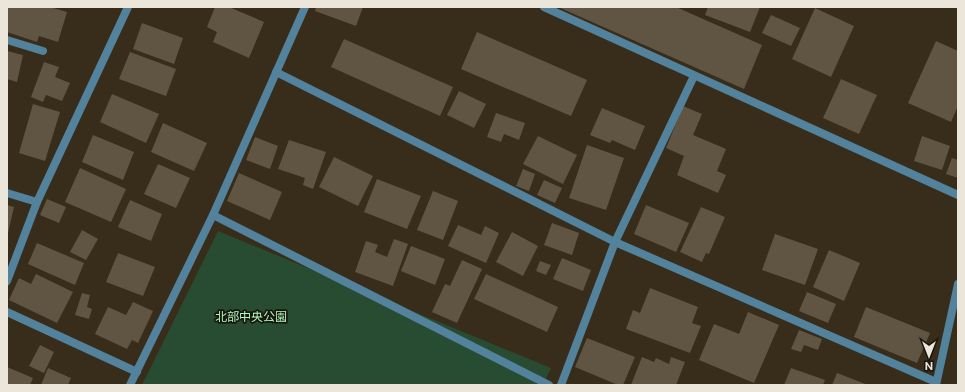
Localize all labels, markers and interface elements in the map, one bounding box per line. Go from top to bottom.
park label: 北部中央公園 [215,310,287,324]
north arrow [909,336,949,376]
text: N [925,360,933,372]

